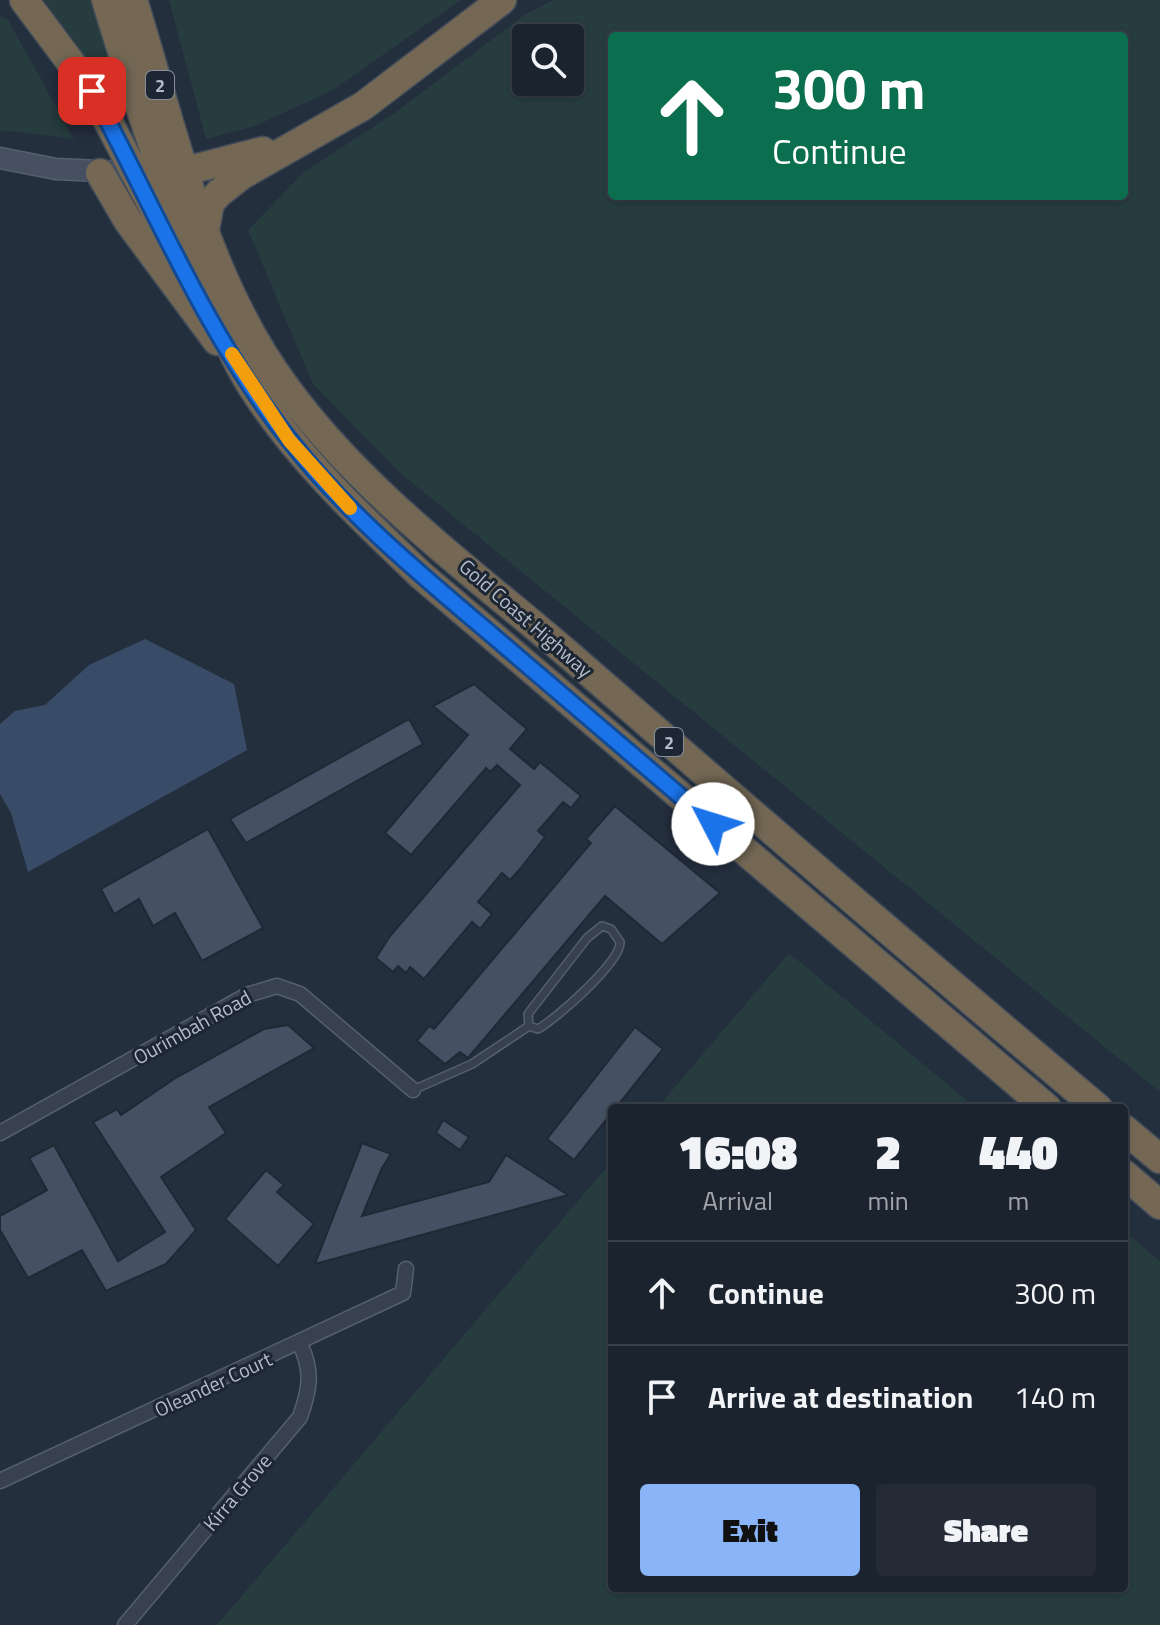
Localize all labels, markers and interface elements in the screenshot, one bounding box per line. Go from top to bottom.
map controls [512,24,584,96]
button: search [512,24,584,96]
text: 300 m [772,46,925,131]
pin [58,57,126,125]
icon: ahead [640,64,744,168]
icon: arrive [70,69,114,113]
road number: 2 [146,71,174,99]
text: Continue [772,123,907,178]
street label: Gold Coast Highway [452,551,600,685]
road number: 2 [655,728,683,756]
position arrow [671,782,755,866]
street label: Ourimbah Road [127,982,257,1072]
text: 16:08 [678,1115,797,1188]
text: 2 [875,1115,901,1188]
text: 440 [979,1115,1058,1188]
text: Arrival [702,1181,773,1220]
text: min [867,1181,909,1220]
text: m [1008,1181,1029,1220]
text: Continue [708,1270,824,1316]
text: 300 m [1014,1270,1096,1316]
icon: ahead [640,1271,684,1315]
street label: Oleander Court [149,1343,277,1425]
text: Arrive at destination [708,1374,973,1420]
text: 140 m [1014,1374,1096,1420]
icon: arrive [640,1375,684,1419]
street label: Kirra Grove [195,1446,279,1538]
button: Exit [640,1484,860,1576]
button: Share [876,1484,1096,1576]

